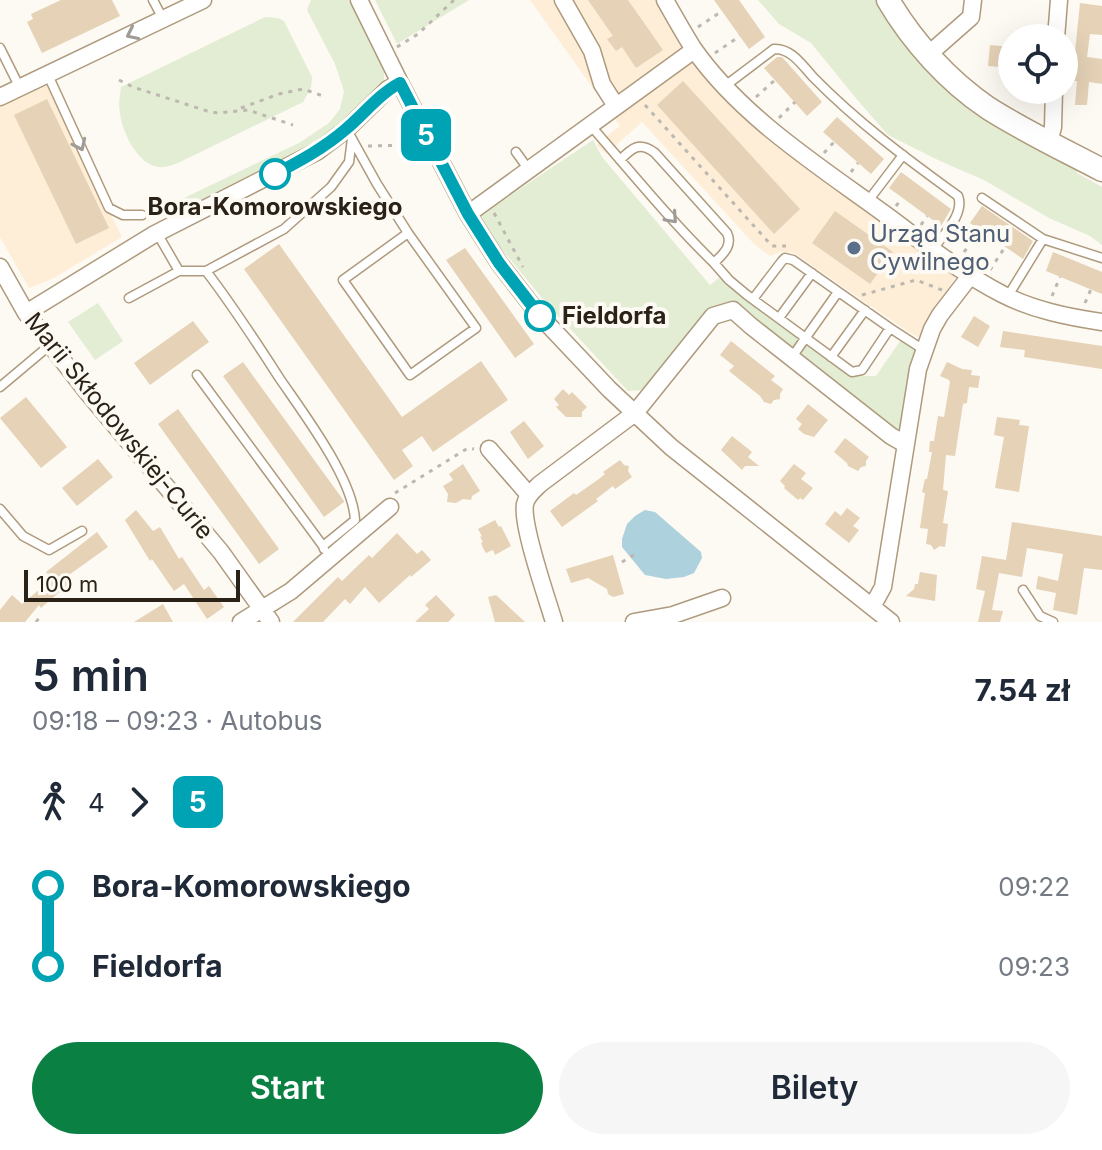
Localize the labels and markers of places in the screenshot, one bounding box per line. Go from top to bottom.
marker: Bora-Komorowskiego [260,159,290,189]
place label: Bora-Komorowskiego [148,192,402,221]
place label: Urząd Stanu Cywilnego [870,219,1010,276]
marker: Urząd Stanu Cywilnego [845,239,863,257]
marker: Fieldorfa [525,301,555,331]
place label: Fieldorfa [562,301,667,330]

